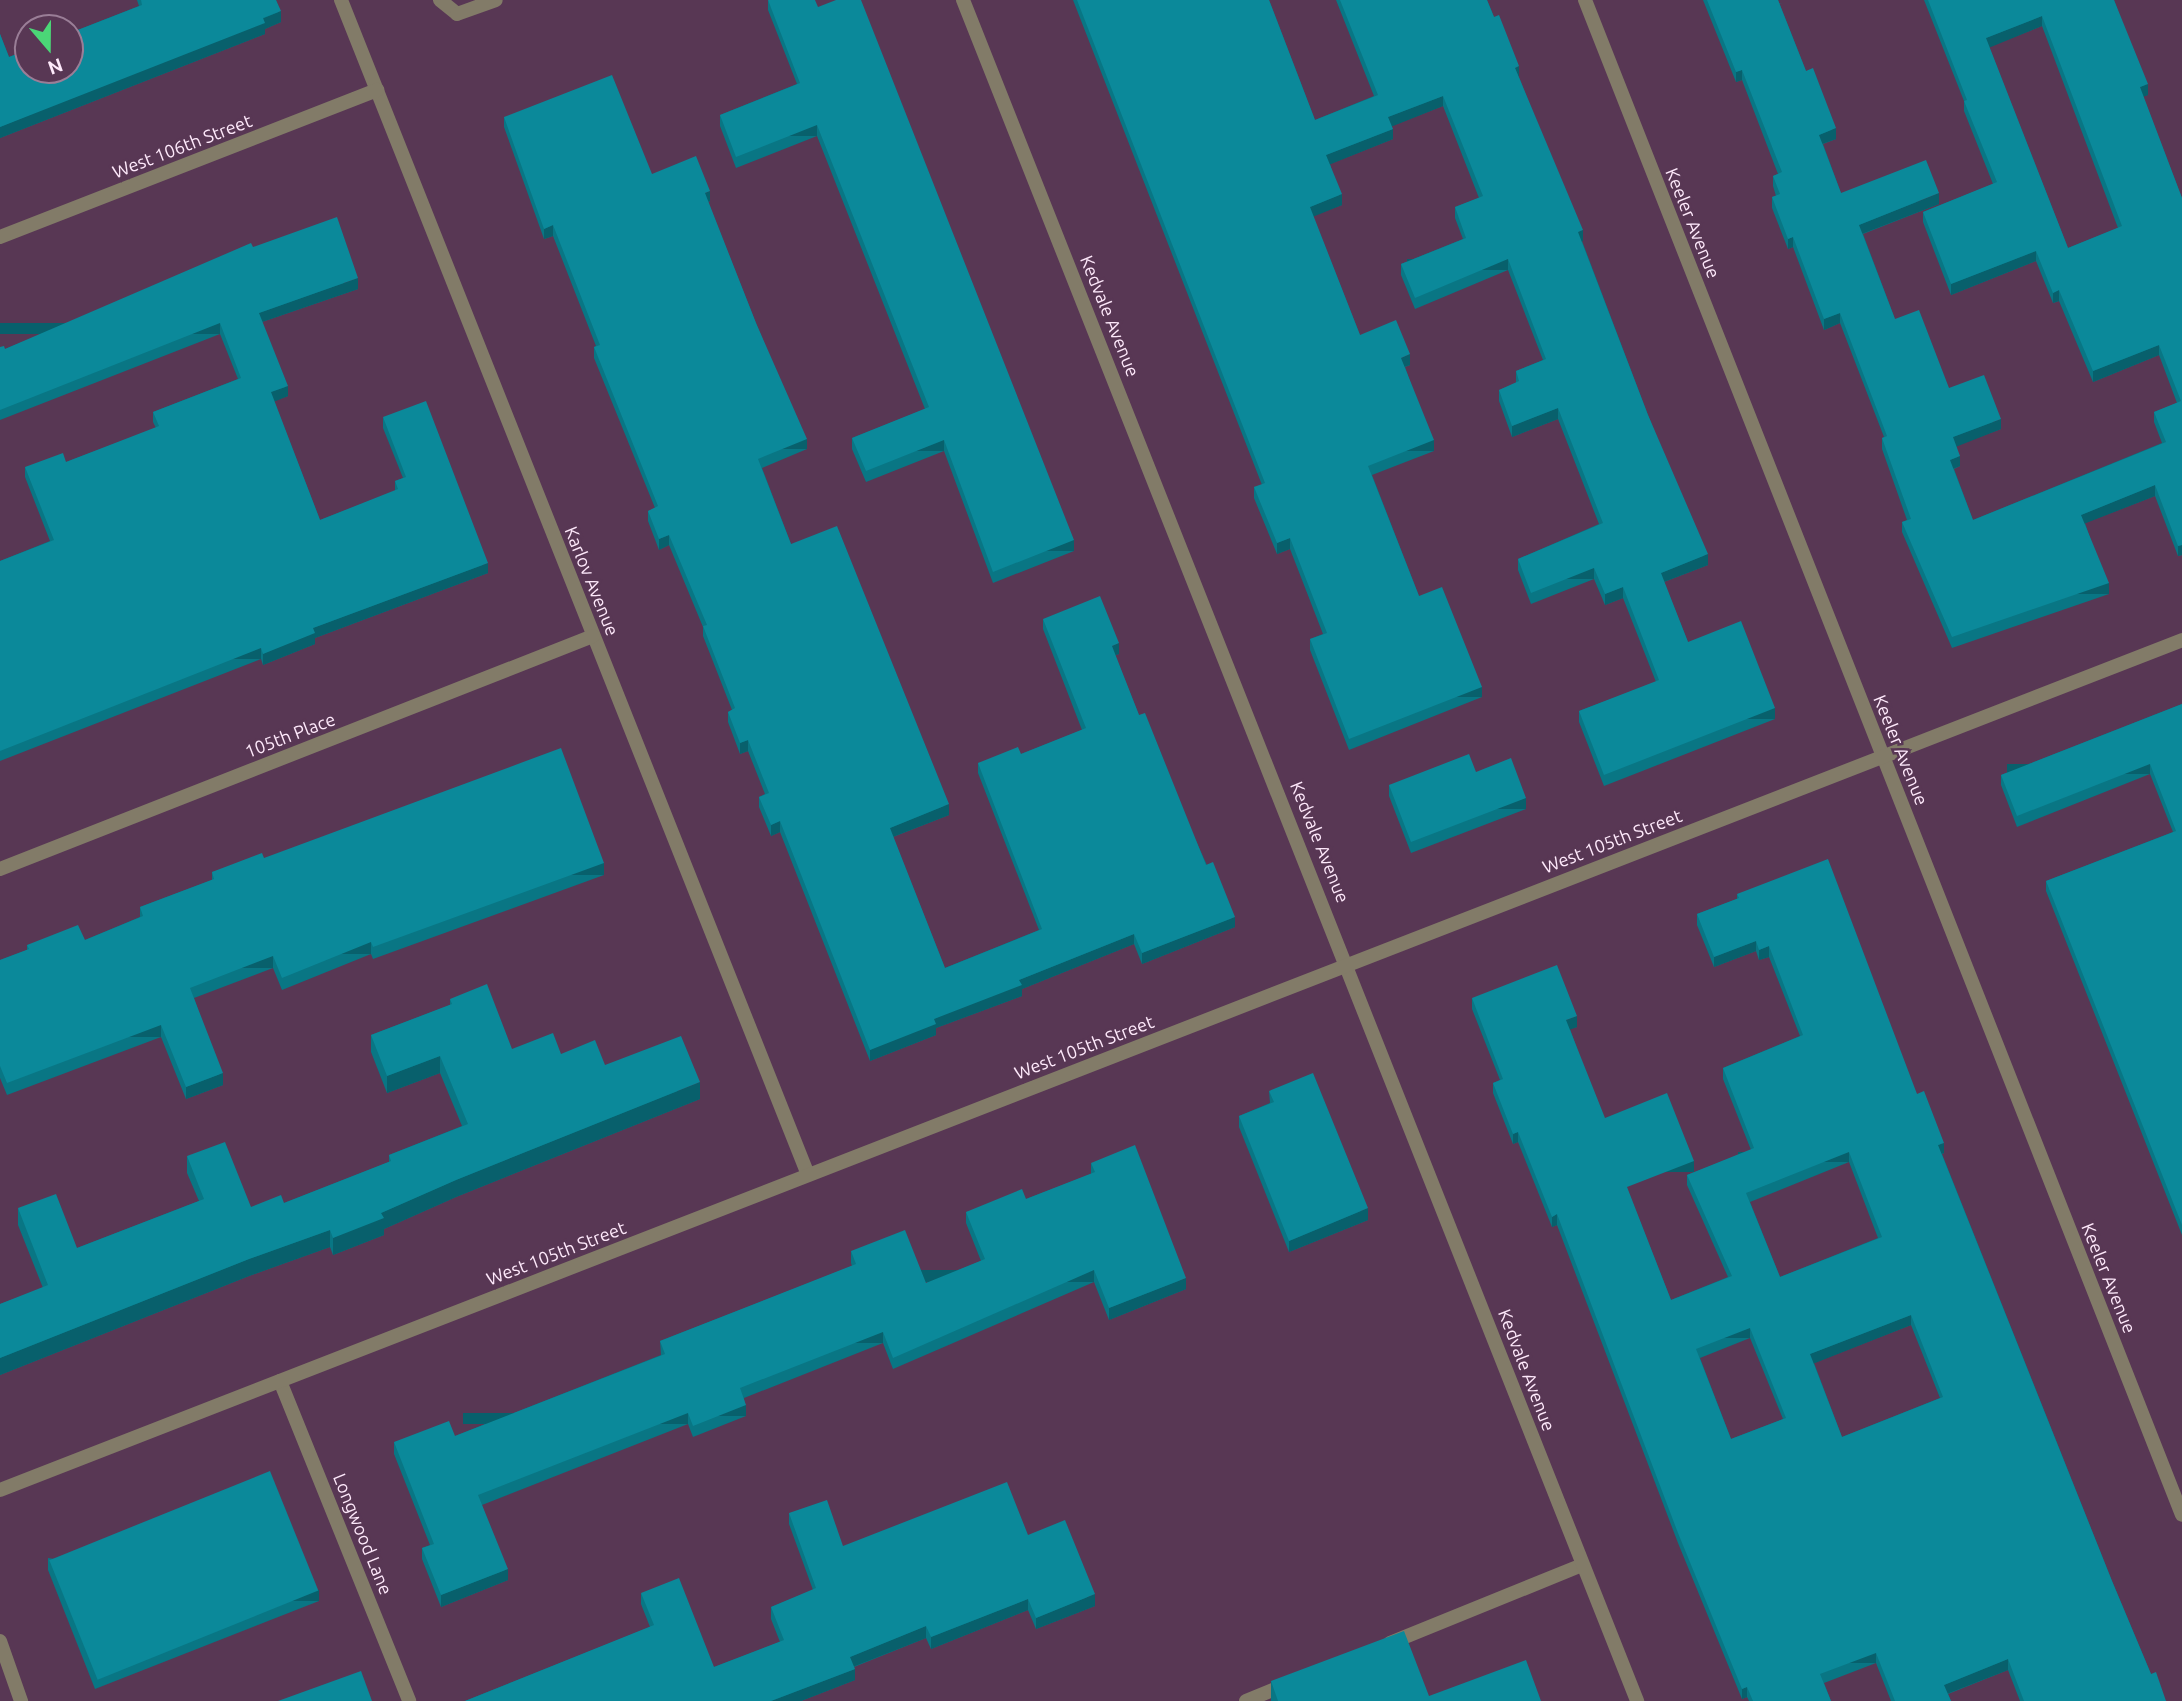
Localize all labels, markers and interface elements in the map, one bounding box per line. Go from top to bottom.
north arrow [14,14,84,84]
text: N [45,54,66,80]
street label: West 106th Street [109,109,255,183]
street label: Keeler Avenue [1661,165,1725,281]
street label: Kedvale Avenue [1076,252,1144,380]
street label: Karlov Avenue [560,523,624,639]
street label: Keeler Avenue [1869,692,1933,808]
street label: 105th Place [242,708,338,762]
street label: Kedvale Avenue [1286,778,1354,906]
street label: West 105th Street [1539,804,1685,878]
street label: West 105th Street [1011,1010,1157,1084]
street label: West 105th Street [483,1216,629,1290]
street label: Keeler Avenue [2077,1220,2141,1336]
street label: Kedvale Avenue [1494,1306,1560,1434]
street label: Longwood Lane [329,1470,397,1598]

